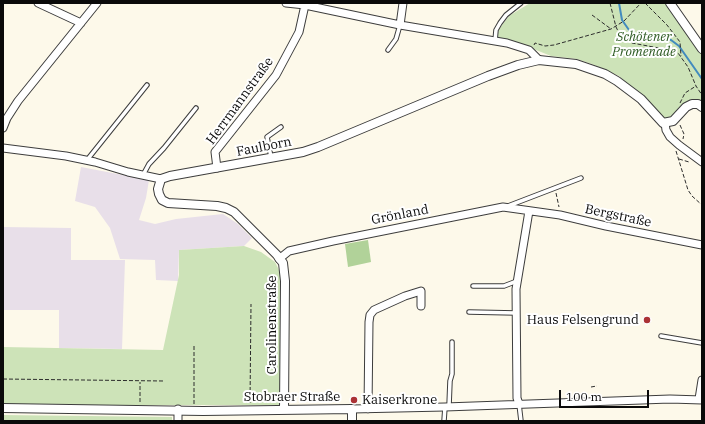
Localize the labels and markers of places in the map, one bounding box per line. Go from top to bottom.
place label: Haus Felsengrund [527,312,639,328]
marker: Haus Felsengrund [642,315,652,325]
place label: Kaiserkrone [362,392,437,408]
marker: Kaiserkrone [349,395,359,405]

